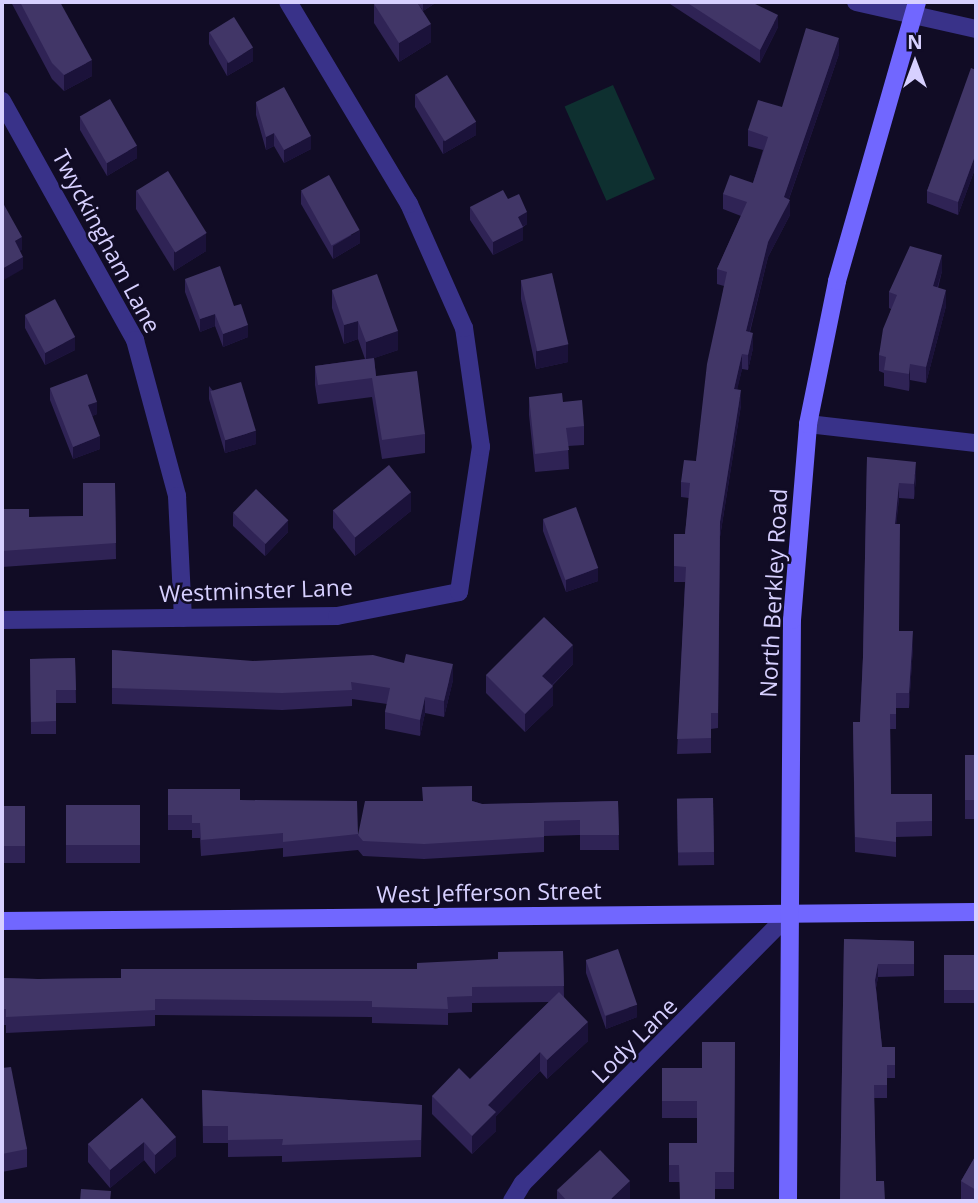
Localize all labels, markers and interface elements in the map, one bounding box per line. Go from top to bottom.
north arrow [880,28,950,98]
text: N [907,29,923,55]
street label: Twyckingham Lane [47,145,167,337]
street label: North Berkley Road [754,488,792,698]
street label: Westminster Lane [159,573,353,607]
street label: West Jefferson Street [376,876,602,908]
street label: Lody Lane [586,992,682,1088]

